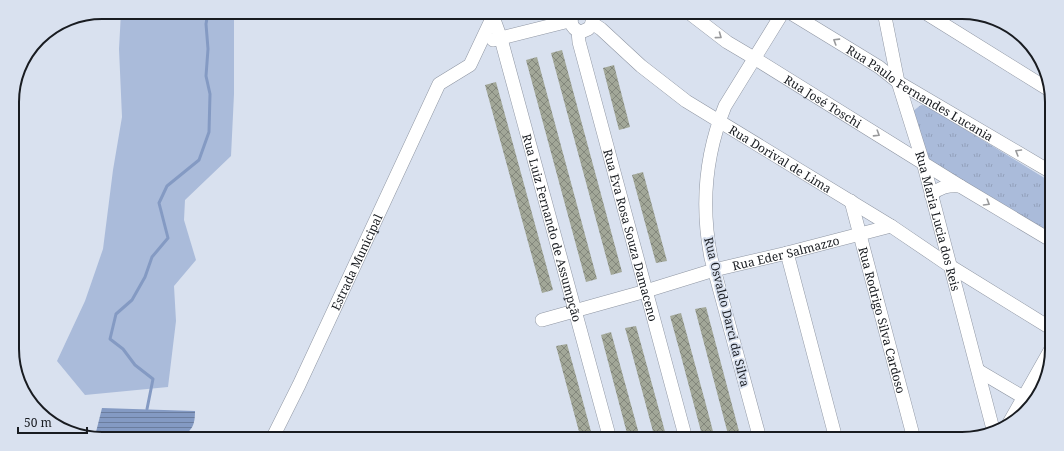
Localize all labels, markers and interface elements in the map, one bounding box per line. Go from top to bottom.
one-way arrow [714,31,721,38]
one-way arrow [833,38,840,45]
street label: Rua Paulo Fernandes Lucania [843,41,997,145]
street label: Rua José Toschi [781,71,865,132]
street label: Rua Dorival de Lima [726,121,835,197]
one-way arrow [873,129,880,137]
street label: Rua Luiz Fernando de Assumpção [519,132,586,324]
street label: Rua Eva Rosa Souza Damaceno [600,147,662,323]
street label: Rua Maria Lucia dos Reis [912,149,965,293]
one-way arrow [1015,150,1022,157]
one-way arrow [983,198,990,205]
street label: Estrada Municipal [326,211,386,313]
street label: Rua Eder Salmazzo [731,231,841,274]
street label: Rua Osvaldo Darci da Silva [700,235,754,389]
street label: Rua Rodrigo Silva Cardoso [855,245,910,395]
scale bar [18,409,87,435]
text: 50 m [24,414,52,431]

